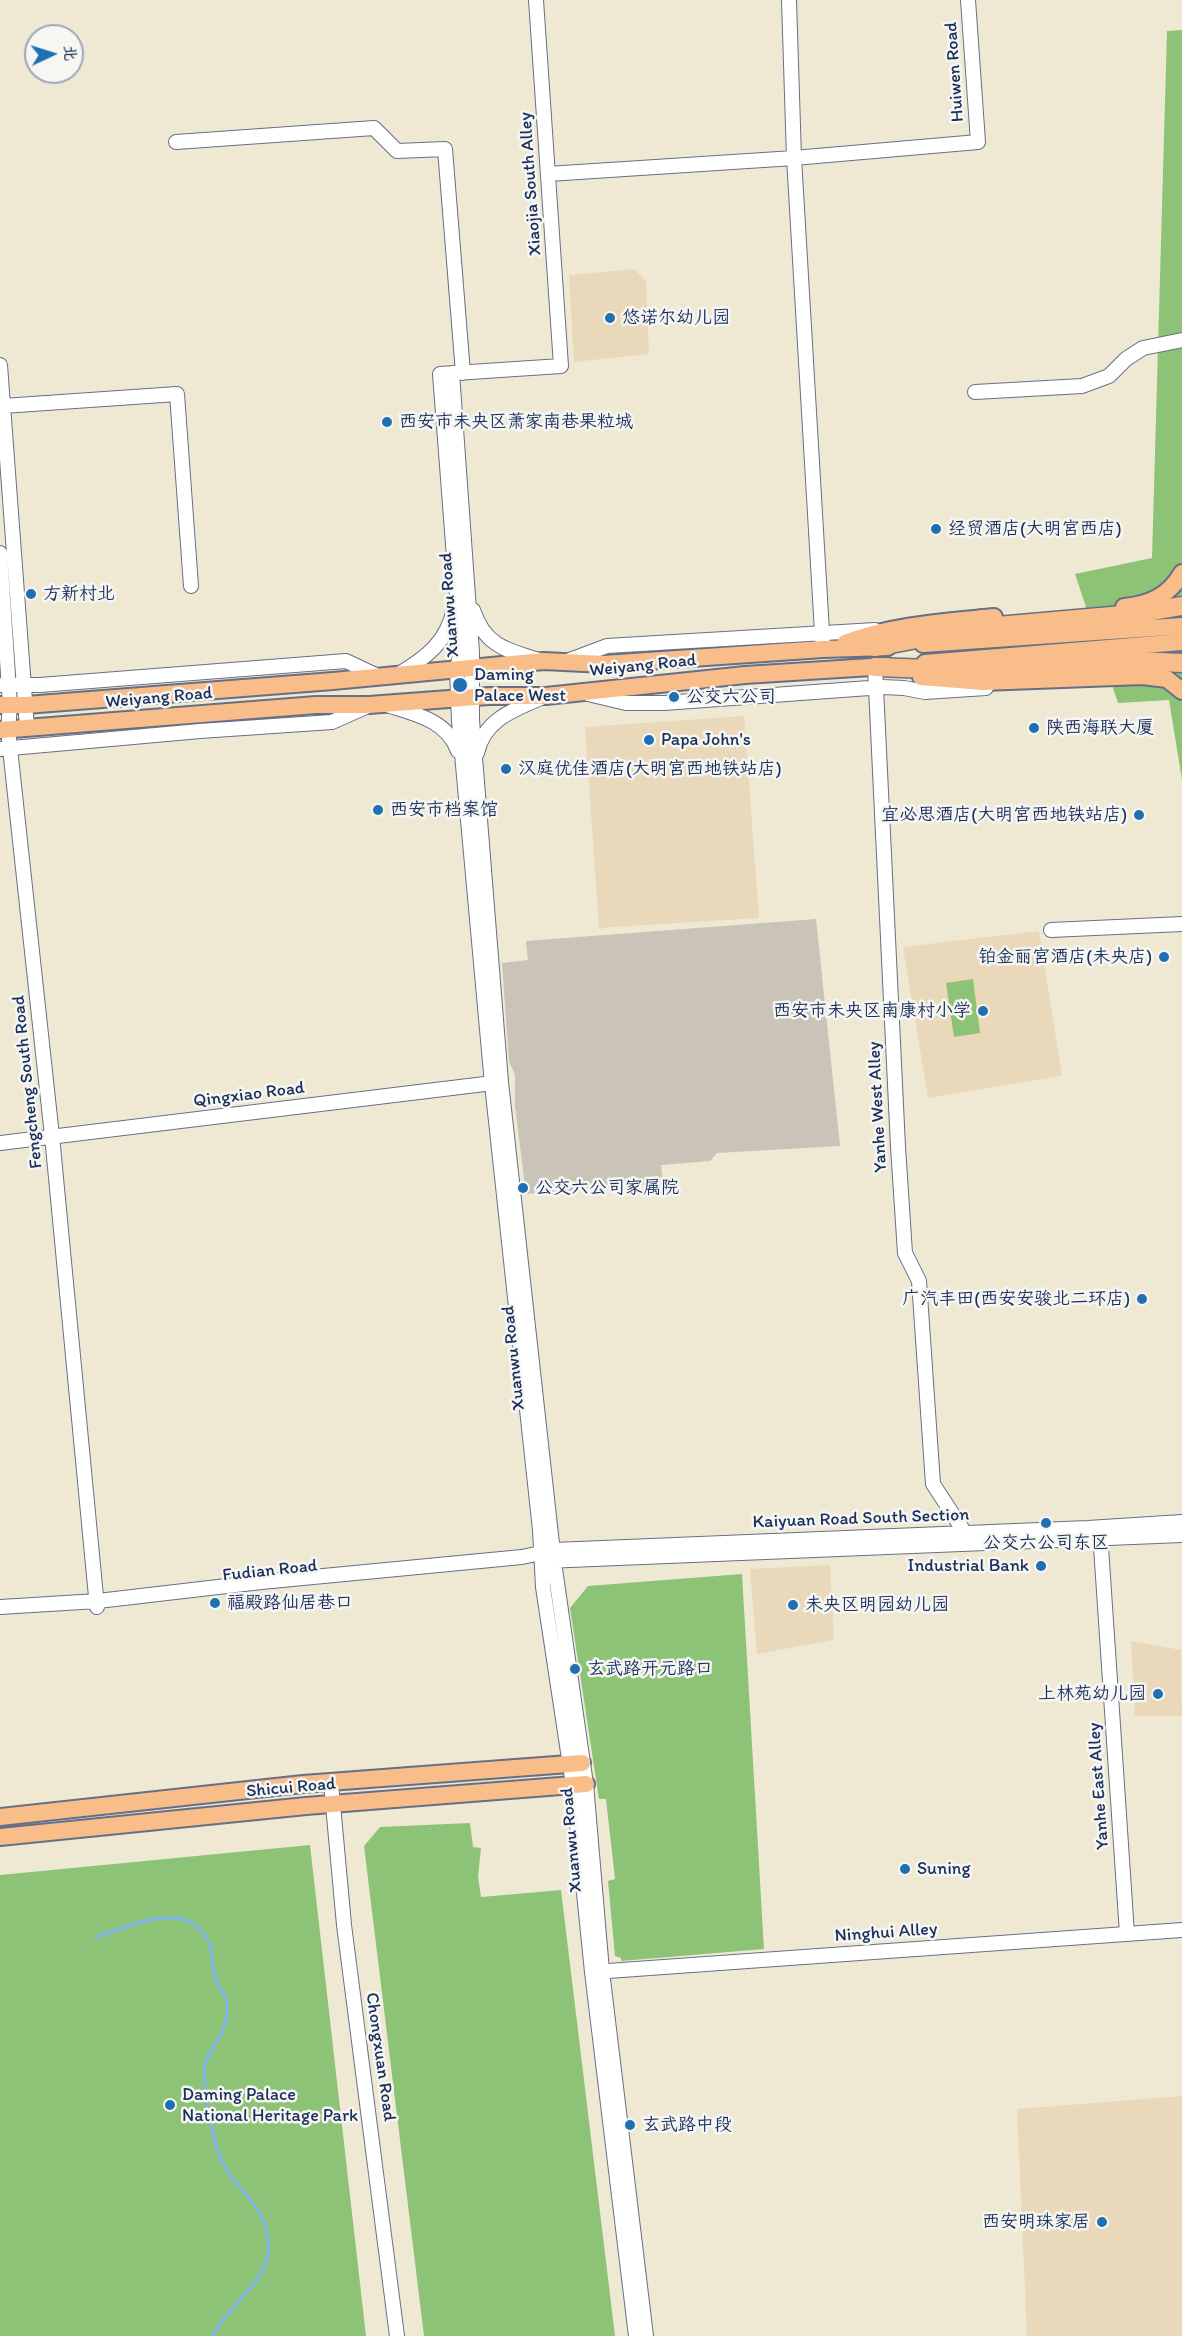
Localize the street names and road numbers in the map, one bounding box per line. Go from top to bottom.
street label: Huiwen Road [941,21,969,123]
street label: Xiaojia South Alley [515,111,547,257]
street label: Xuanwu Road [436,552,464,658]
street label: Weiyang Road [588,650,698,682]
street label: Weiyang Road [105,683,213,713]
street label: Fengcheng South Road [8,994,48,1170]
street label: Yanhe West Alley [864,1041,892,1173]
street label: Qingxiao Road [192,1077,306,1113]
street label: Xuanwu Road [498,1304,530,1412]
street label: Kaiyuan Road South Section [752,1504,970,1534]
street label: Fudian Road [221,1555,319,1587]
street label: Yanhe East Alley [1084,1722,1114,1850]
street label: Shicui Road [245,1773,337,1803]
street label: Xuanwu Road [557,1786,587,1894]
street label: Ninghui Alley [834,1919,938,1947]
street label: Chongxuan Road [360,1991,400,2123]

